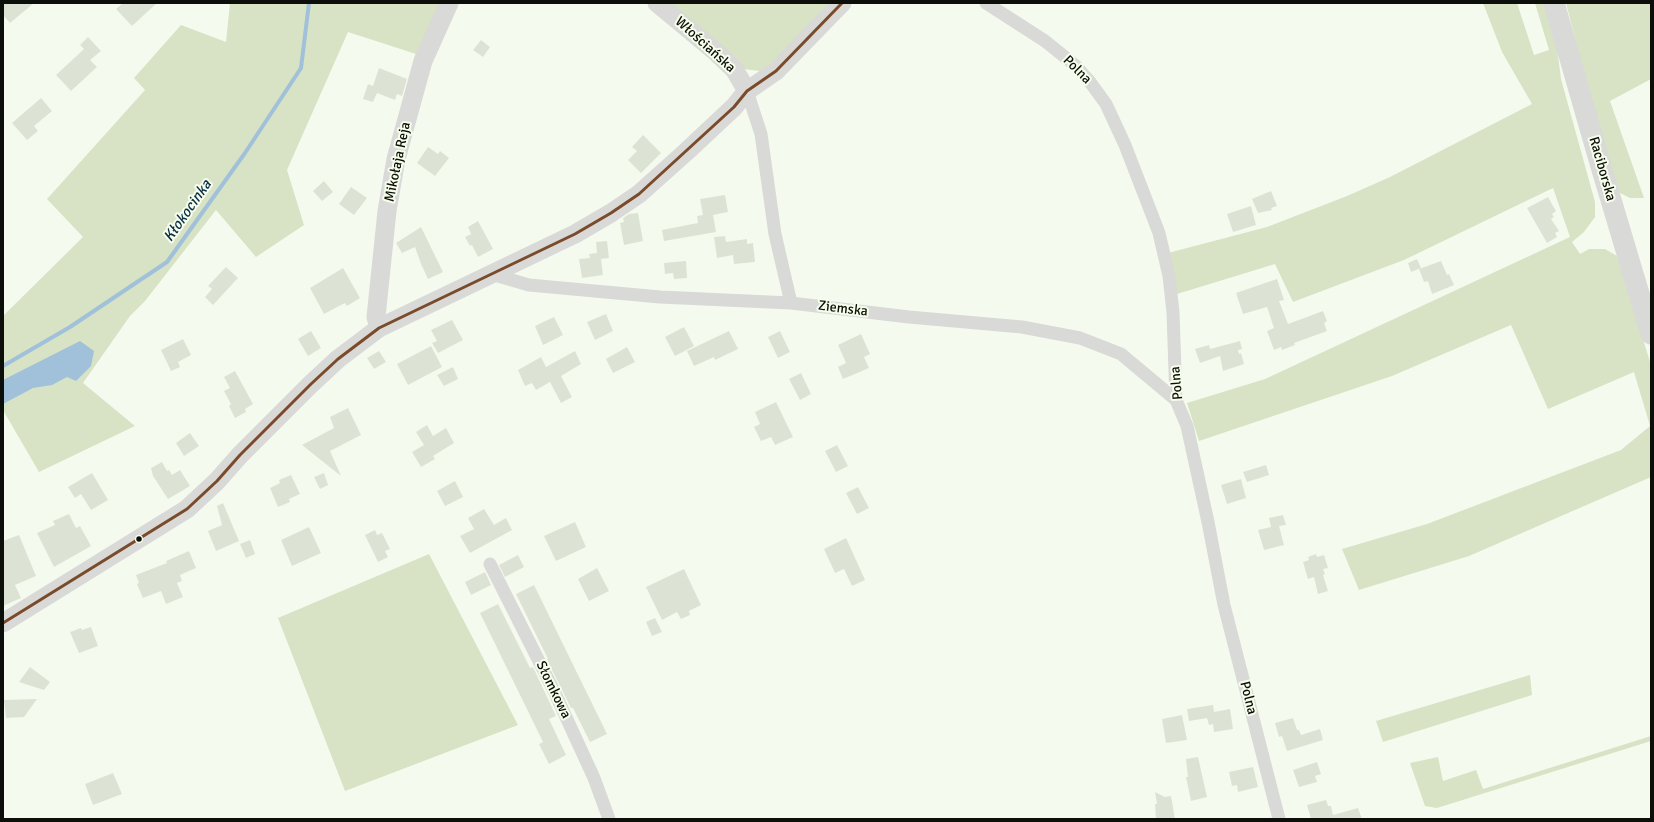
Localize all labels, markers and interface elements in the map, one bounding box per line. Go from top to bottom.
street label: Włościańska [671,13,739,77]
street label: Polna [1059,52,1095,88]
street label: Mikołaja Reja [381,121,415,203]
street label: Raciborska [1585,135,1619,203]
water label: Kłokocinka [160,177,216,245]
street label: Ziemska [817,298,869,320]
street label: Polna [1167,365,1187,401]
unlabelled marker [134,534,144,544]
street label: Słomkowa [532,659,574,721]
street label: Polna [1236,680,1260,716]

